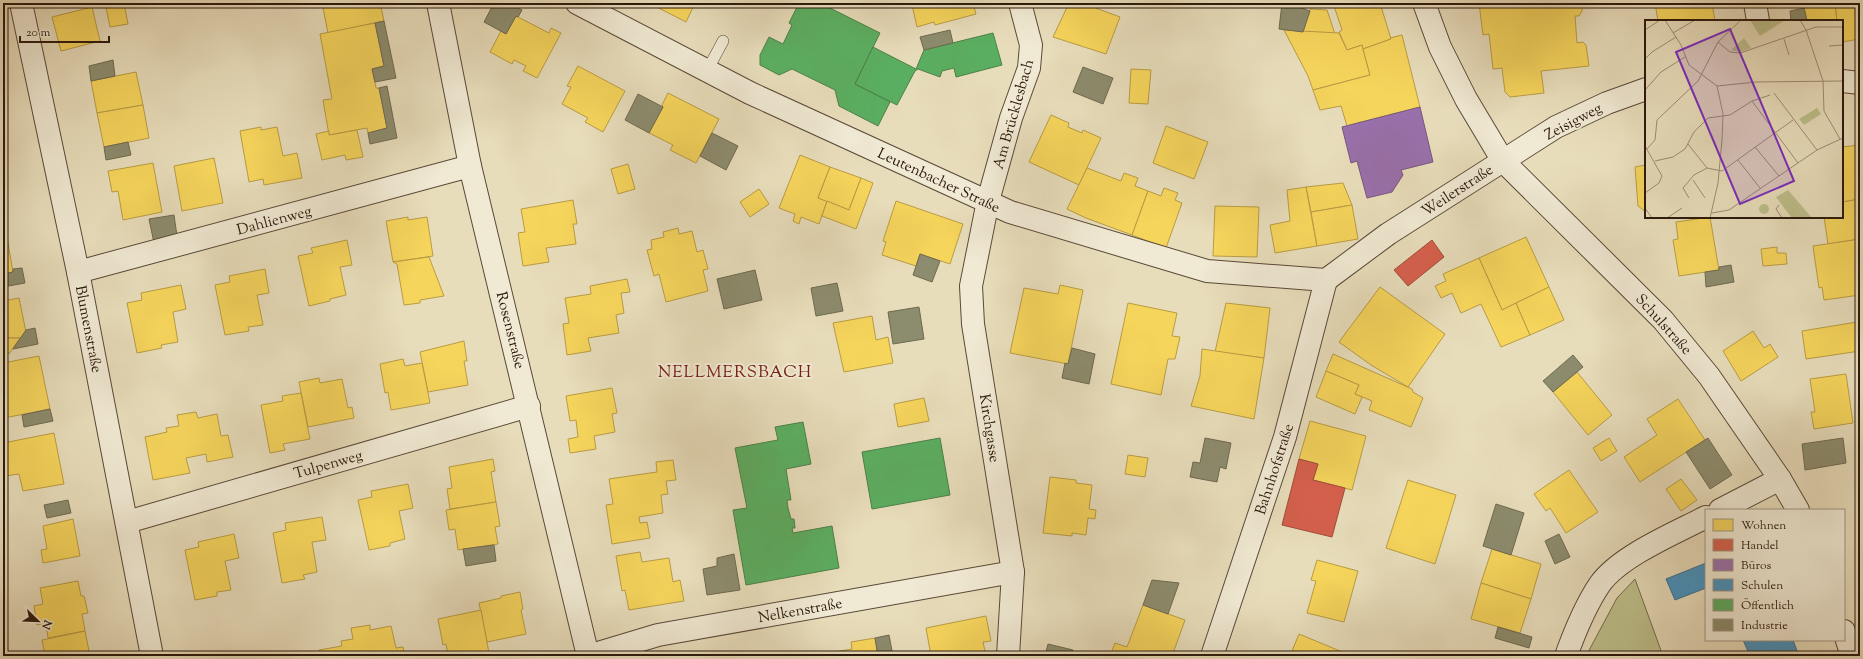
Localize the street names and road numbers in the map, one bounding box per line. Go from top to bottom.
street label: Am Brücklesbach [989,57,1040,172]
street label: Zeisigweg [1541,98,1606,146]
street label: Leutenbacher Straße [874,144,1003,219]
street label: Weilerstraße [1418,160,1498,222]
street label: Dahlienweg [235,201,314,241]
street label: Blumenstraße [69,284,106,375]
street label: Rosenstraße [490,290,529,371]
street label: Schulstraße [1630,290,1696,360]
street label: Kirchgasse [973,392,1004,464]
street label: Bahnhofstraße [1251,421,1300,518]
street label: Tulpenweg [292,446,365,485]
street label: Nelkenstraße [756,594,844,629]

